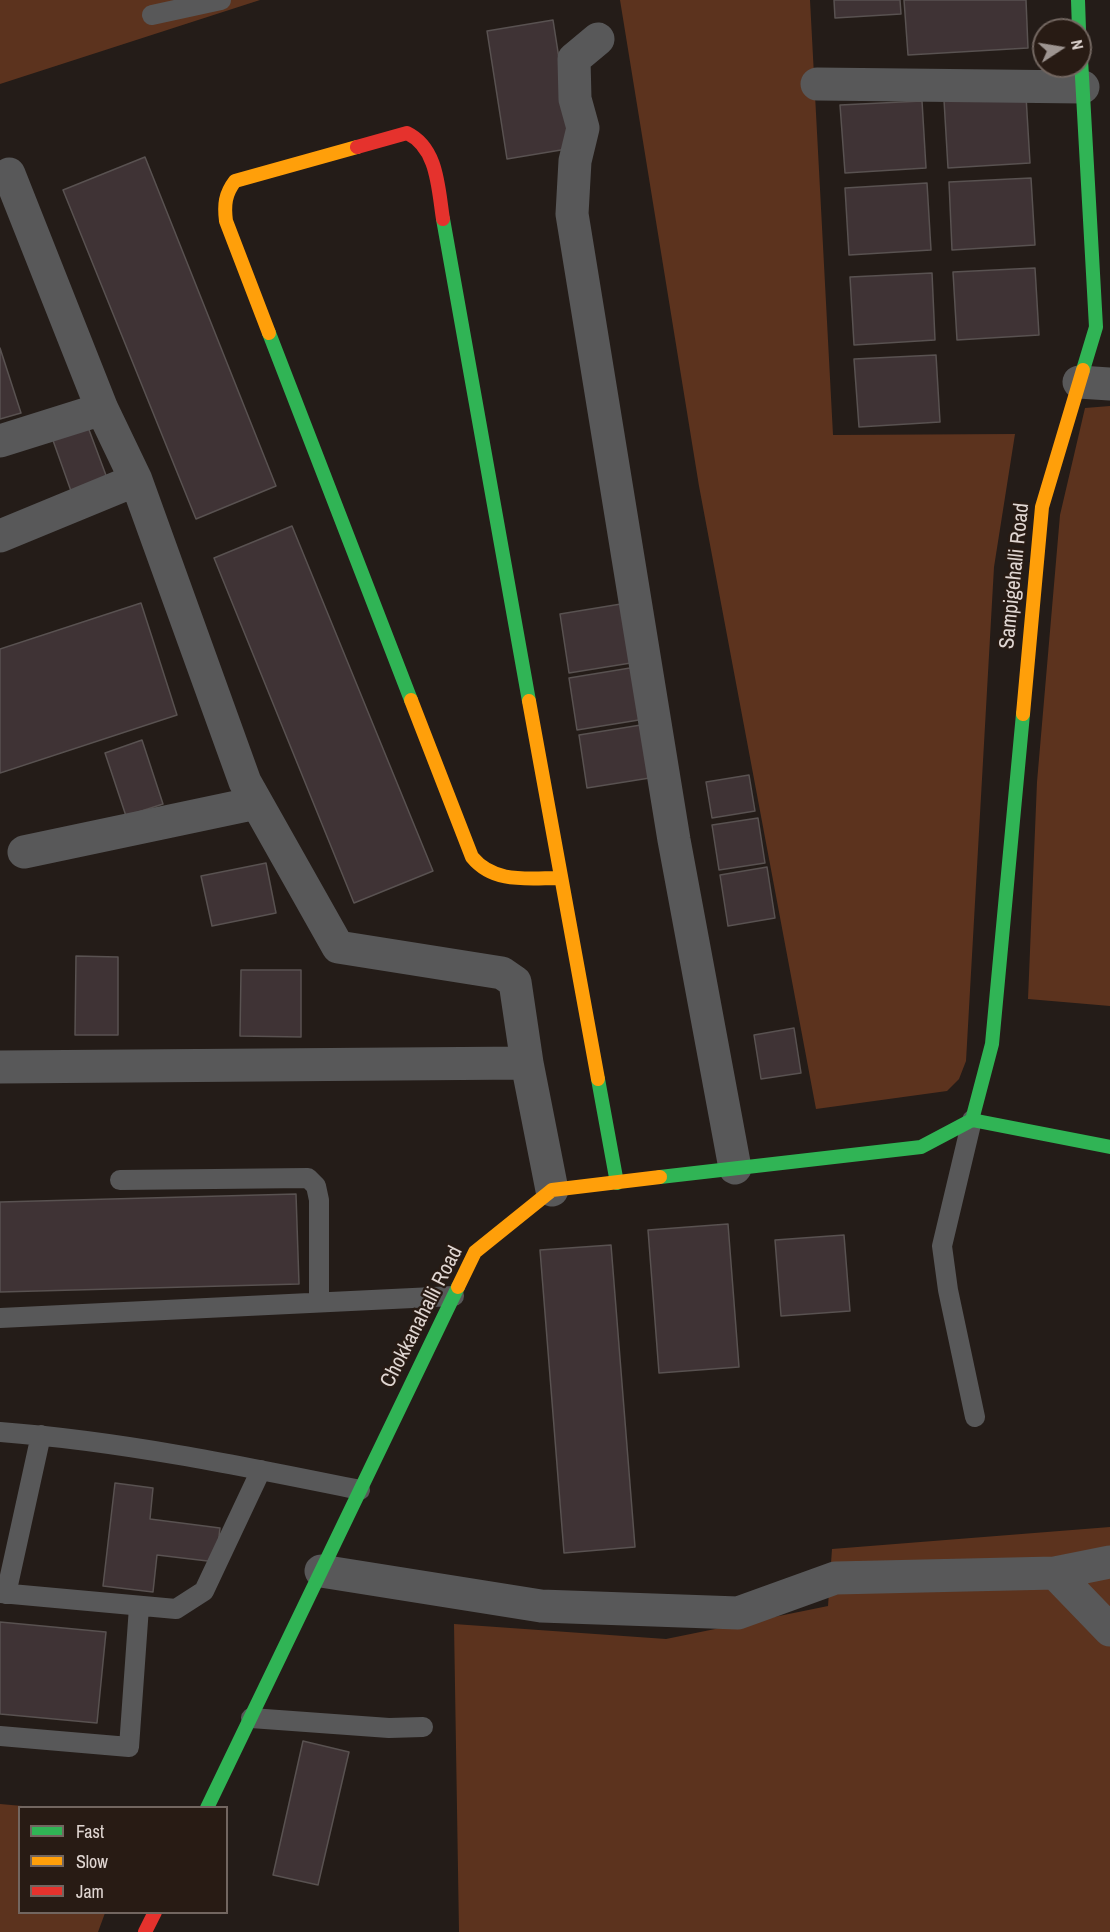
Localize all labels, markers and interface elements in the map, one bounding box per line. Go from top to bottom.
north arrow [1032,18,1092,78]
text: N [1066,38,1089,52]
street label: Sampigehalli Road [995,502,1035,650]
street label: Chokkanahalli Road [376,1242,468,1392]
legend [18,1806,228,1914]
text: Fast [76,1819,104,1844]
text: Slow [76,1849,108,1874]
text: Jam [76,1879,104,1904]

